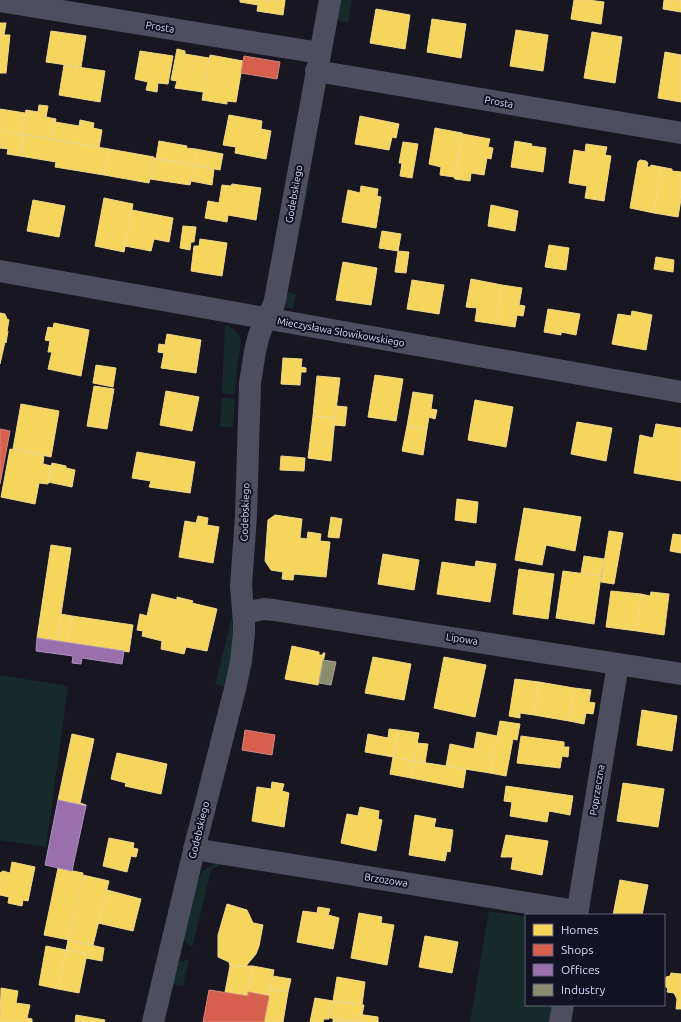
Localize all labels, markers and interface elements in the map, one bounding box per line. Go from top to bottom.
street label: Prosta [145,19,175,35]
street label: Prosta [484,94,514,110]
street label: Godebskiego [283,164,305,224]
street label: Mieczysława Słowikowskiego [276,315,406,349]
street label: Godebskiego [238,482,252,541]
street label: Lipowa [445,631,479,647]
street label: Poprzeczna [588,764,606,816]
street label: Godebskiego [187,800,211,860]
street label: Brzozowa [364,871,408,889]
legend [525,914,665,1006]
text: Homes [561,923,599,936]
text: Shops [561,943,593,956]
text: Offices [561,963,600,976]
text: Industry [561,983,606,996]

